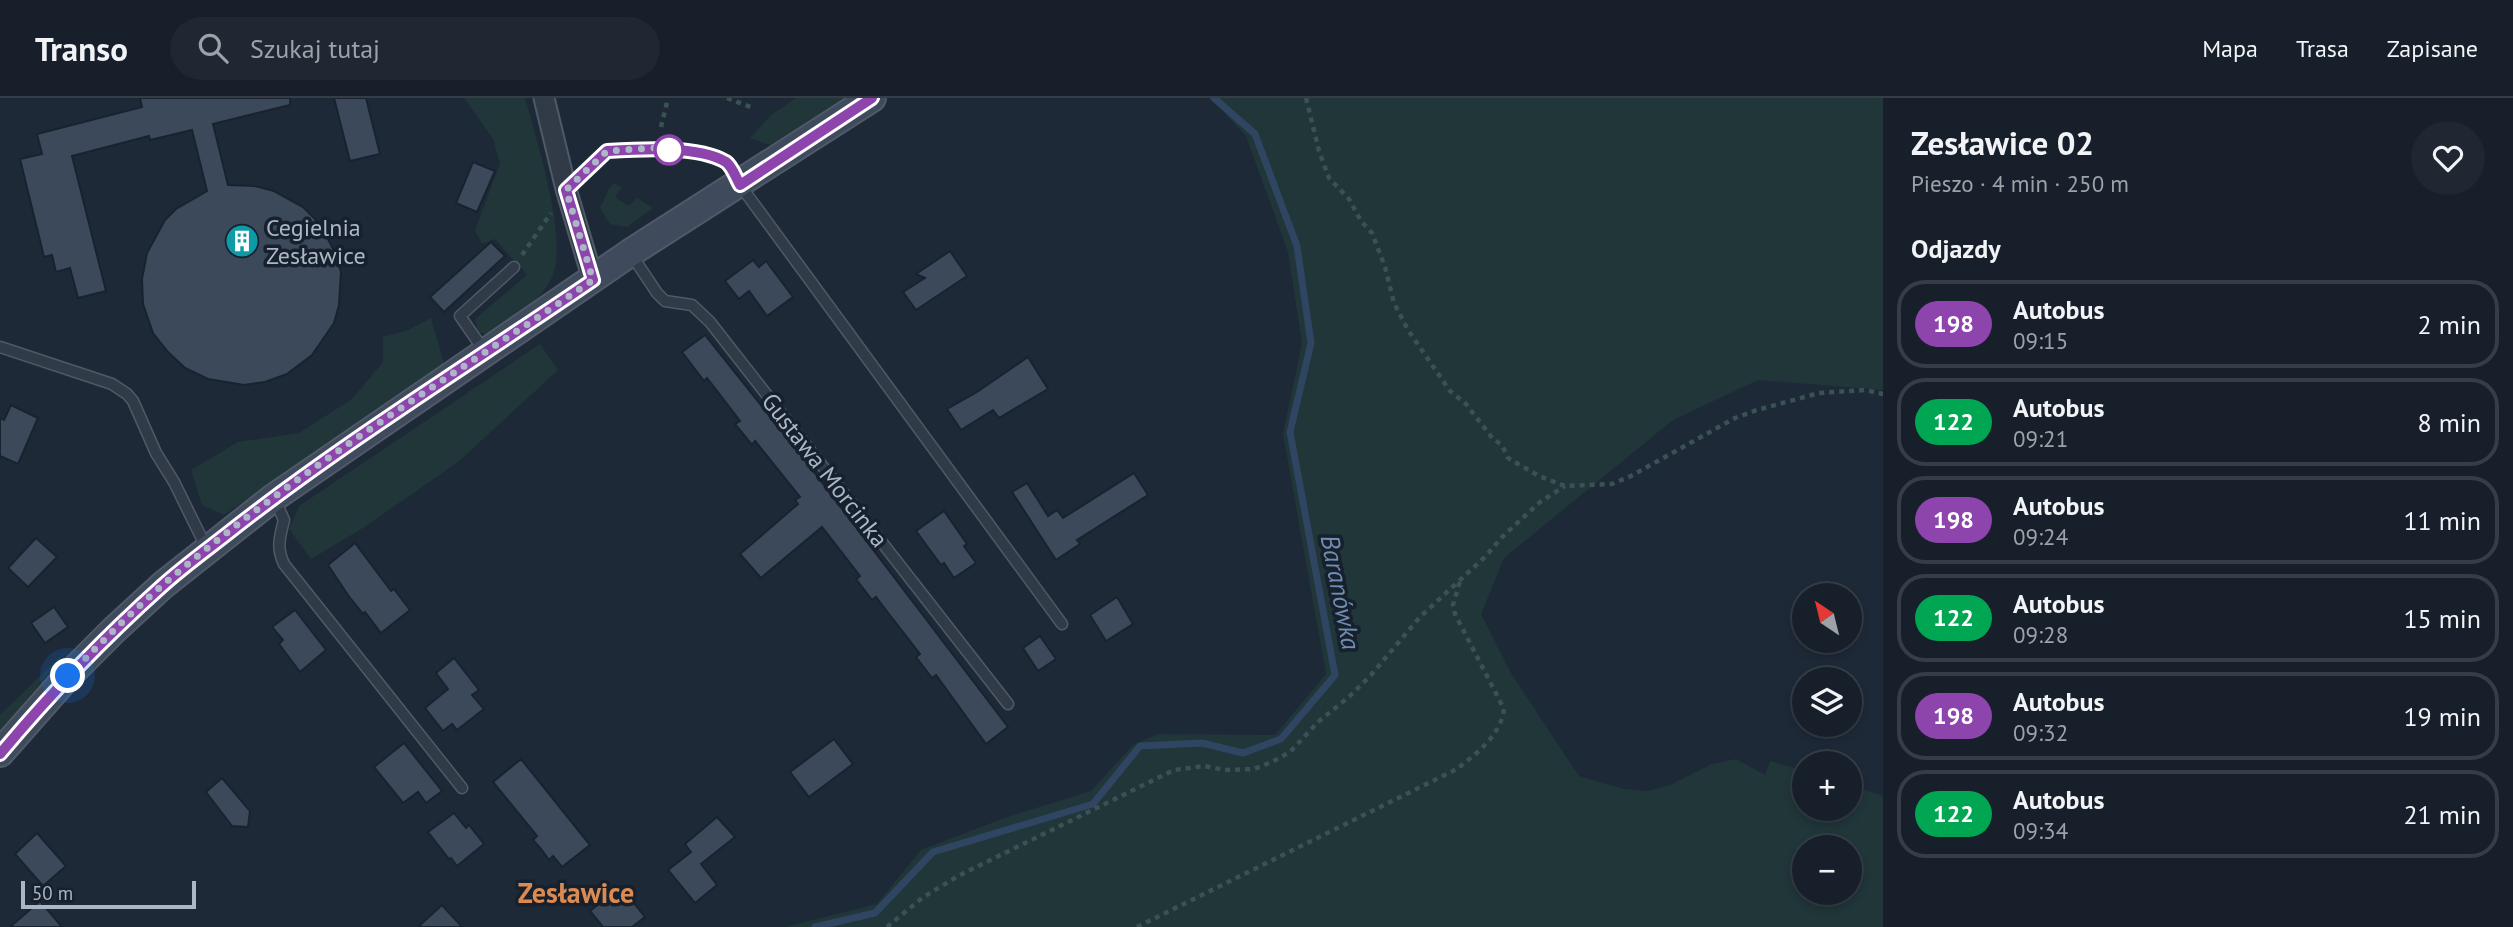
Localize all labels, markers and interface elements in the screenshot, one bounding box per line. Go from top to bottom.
search box [170,17,660,80]
text: Transo [35,27,128,70]
icon: search [194,29,232,67]
text: Szukaj tutaj [250,32,380,65]
text: Mapa [2202,33,2258,64]
text: Trasa [2296,33,2349,64]
text: Zapisane [2387,33,2478,64]
text: Zesławice 02 [1911,121,2094,164]
button: heart [2411,121,2485,195]
unlabelled marker [654,135,684,165]
text: Pieszo · 4 min · 250 m [1911,169,2129,198]
place label: Cegielnia Zesławice [266,212,366,271]
building icon: Cegielnia Zesławice [223,222,261,260]
text: Odjazdy [1911,232,2001,265]
text: Autobus [2013,293,2105,326]
text: 198 [1933,308,1974,339]
text: 2 min [2418,308,2481,341]
text: 09:15 [2013,326,2068,355]
street label: Gustawa Morcinka [755,387,895,553]
text: Autobus [2013,391,2105,424]
text: 122 [1933,406,1974,437]
text: 8 min [2418,406,2481,439]
text: 09:21 [2013,424,2068,453]
text: Autobus [2013,489,2105,522]
text: 198 [1933,504,1974,535]
text: 11 min [2403,504,2481,537]
text: 09:24 [2013,522,2068,551]
water label: Baranówka [1314,532,1368,652]
north arrow [1792,583,1862,653]
map controls [1792,583,1862,905]
text: Autobus [2013,587,2105,620]
text: 122 [1933,602,1974,633]
text: 15 min [2403,602,2481,635]
text: 09:28 [2013,620,2068,649]
your location [50,658,85,693]
button: layers [1792,667,1862,737]
text: Autobus [2013,685,2105,718]
text: 198 [1933,700,1974,731]
text: 19 min [2403,700,2481,733]
text: 09:32 [2013,718,2068,747]
button: + [1792,751,1862,821]
text: Autobus [2013,783,2105,816]
text: 122 [1933,798,1974,829]
text: 21 min [2403,798,2481,831]
text: 09:34 [2013,816,2068,845]
button: − [1792,835,1862,905]
district label: Zesławice [518,874,634,911]
scale bar [21,878,196,910]
text: 50 m [32,881,73,905]

